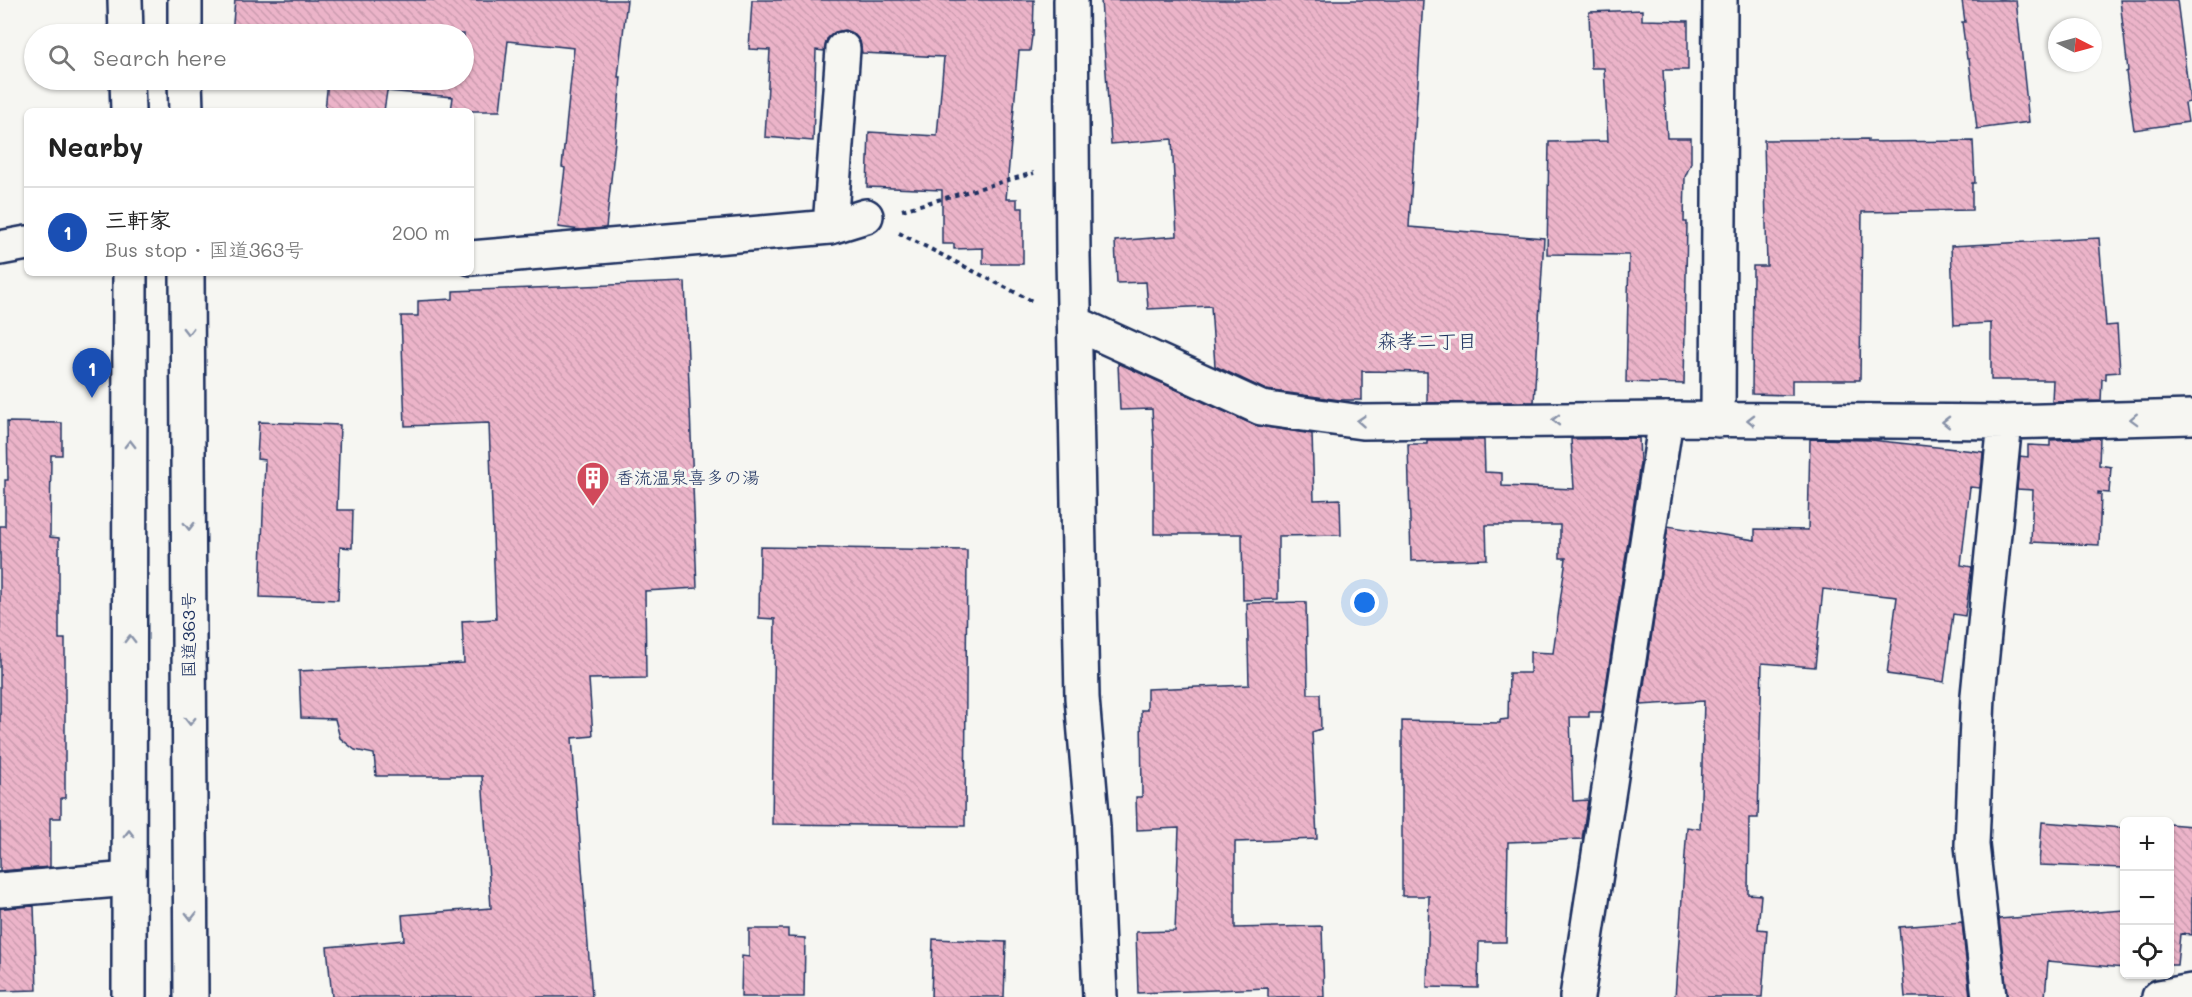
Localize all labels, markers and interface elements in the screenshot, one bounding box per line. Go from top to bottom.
north arrow [2048,18,2102,72]
search box [24,24,474,90]
icon: search [45,41,78,74]
text: Search here [93,43,227,72]
text: Nearby [48,130,143,164]
text: 三軒家 [105,205,171,234]
text: 1 [63,219,72,245]
text: 200 m [392,219,450,245]
text: Bus stop · 国道363号 [105,236,304,262]
one-way arrow [182,327,194,336]
district label: 森孝二丁目 [1377,327,1477,353]
pin: 1 [72,348,112,398]
one-way arrow [2129,412,2138,425]
one-way arrow [1552,414,1561,426]
one-way arrow [1747,414,1756,426]
one-way arrow [1357,415,1366,428]
one-way arrow [1942,416,1951,428]
one-way arrow [124,439,136,448]
building icon: 香流温泉喜多の湯 [575,460,611,507]
place label: 香流温泉喜多の湯 [616,465,760,489]
one-way arrow [183,522,195,531]
your location [1350,588,1379,617]
street label: 国道363号 [176,592,200,678]
one-way arrow [124,634,136,643]
one-way arrow [184,717,196,726]
map controls [2120,817,2174,979]
button: + [2120,817,2174,871]
one-way arrow [123,829,135,838]
button: − [2120,871,2174,925]
one-way arrow [185,912,197,921]
button: locate [2120,925,2174,979]

